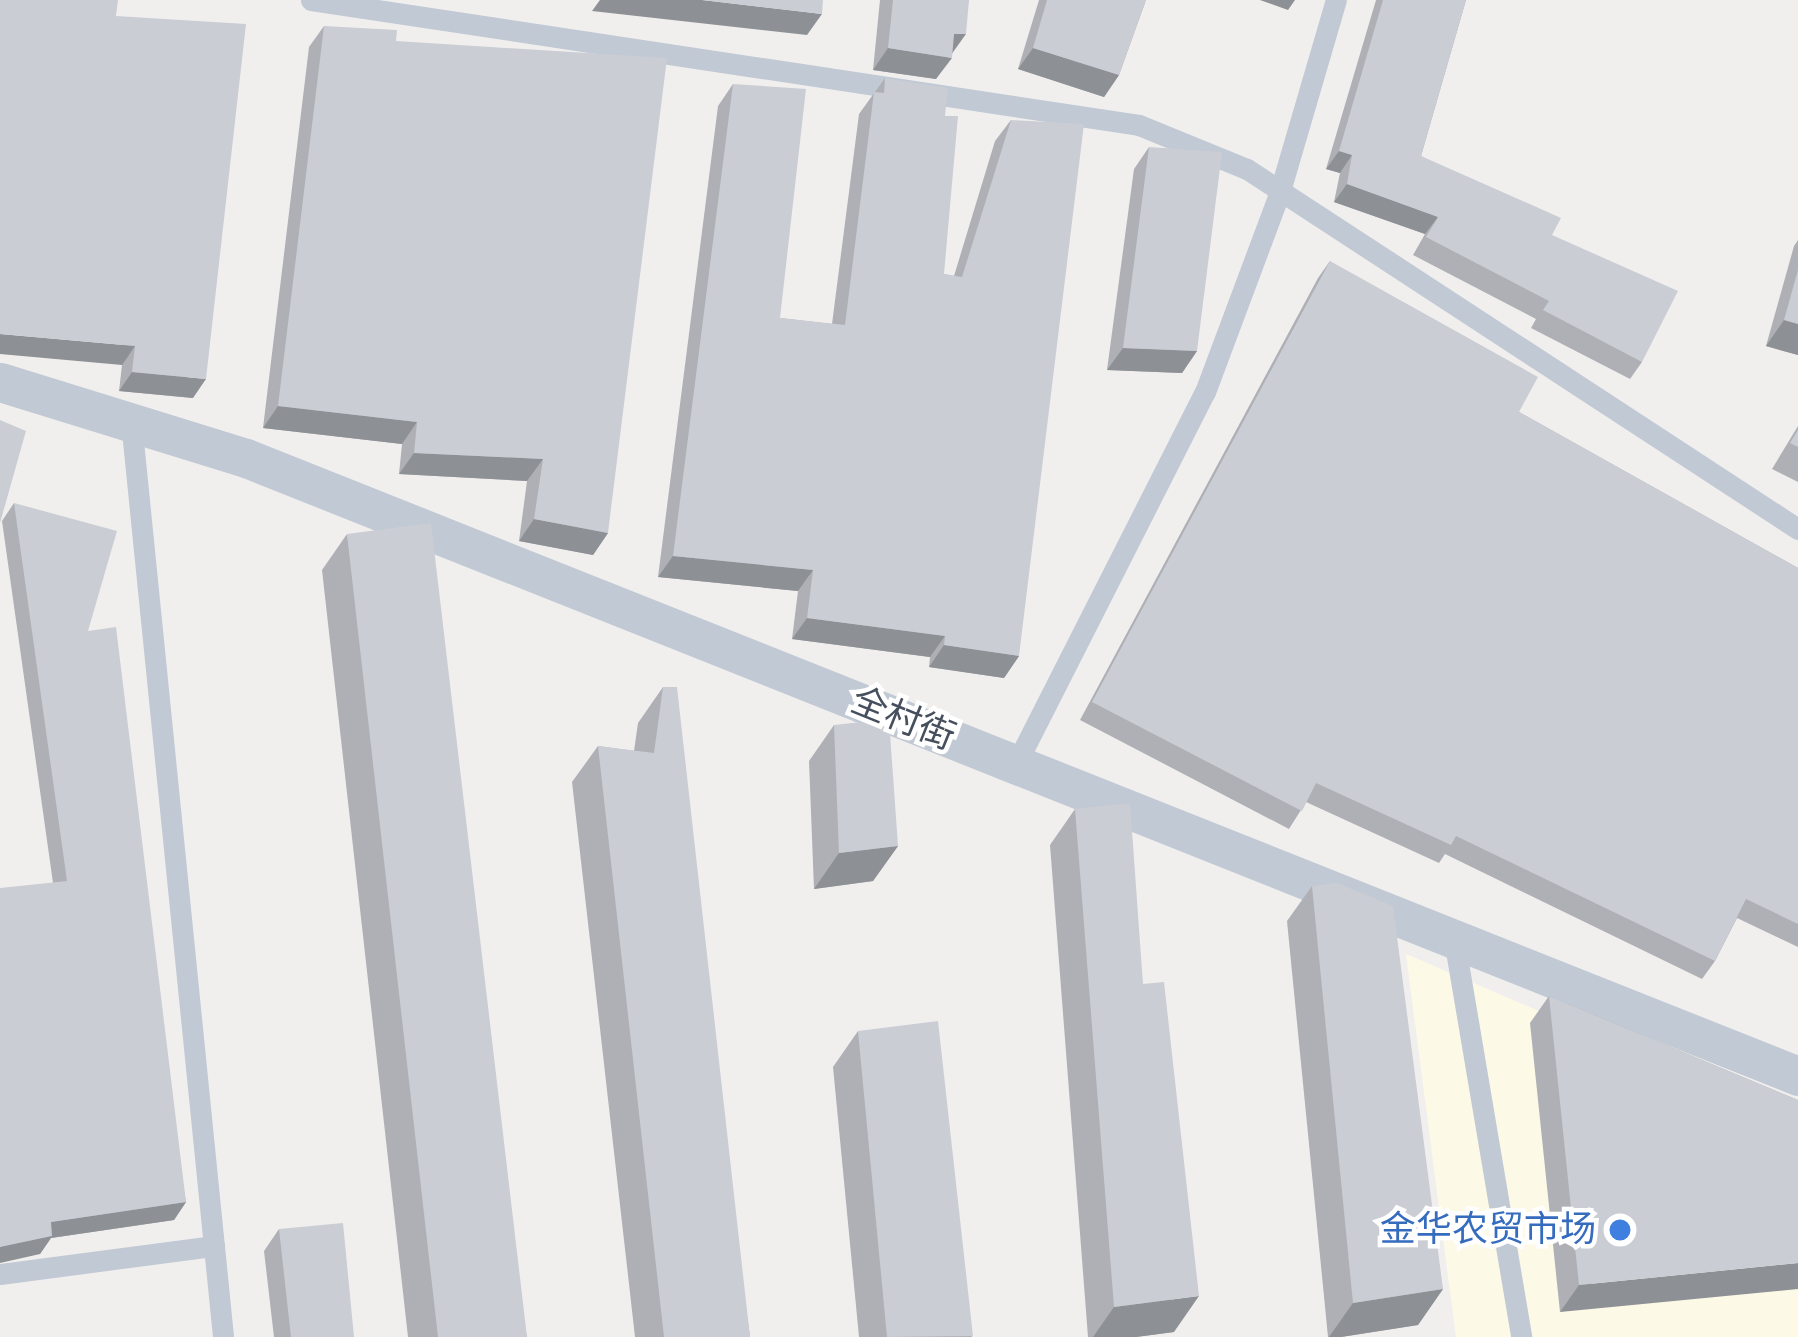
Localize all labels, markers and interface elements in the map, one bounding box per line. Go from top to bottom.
street label: 全村街 [845,679,961,759]
place label: 金华农贸市场 [1380,1208,1596,1252]
marker: 金华农贸市场 [1607,1217,1633,1243]

